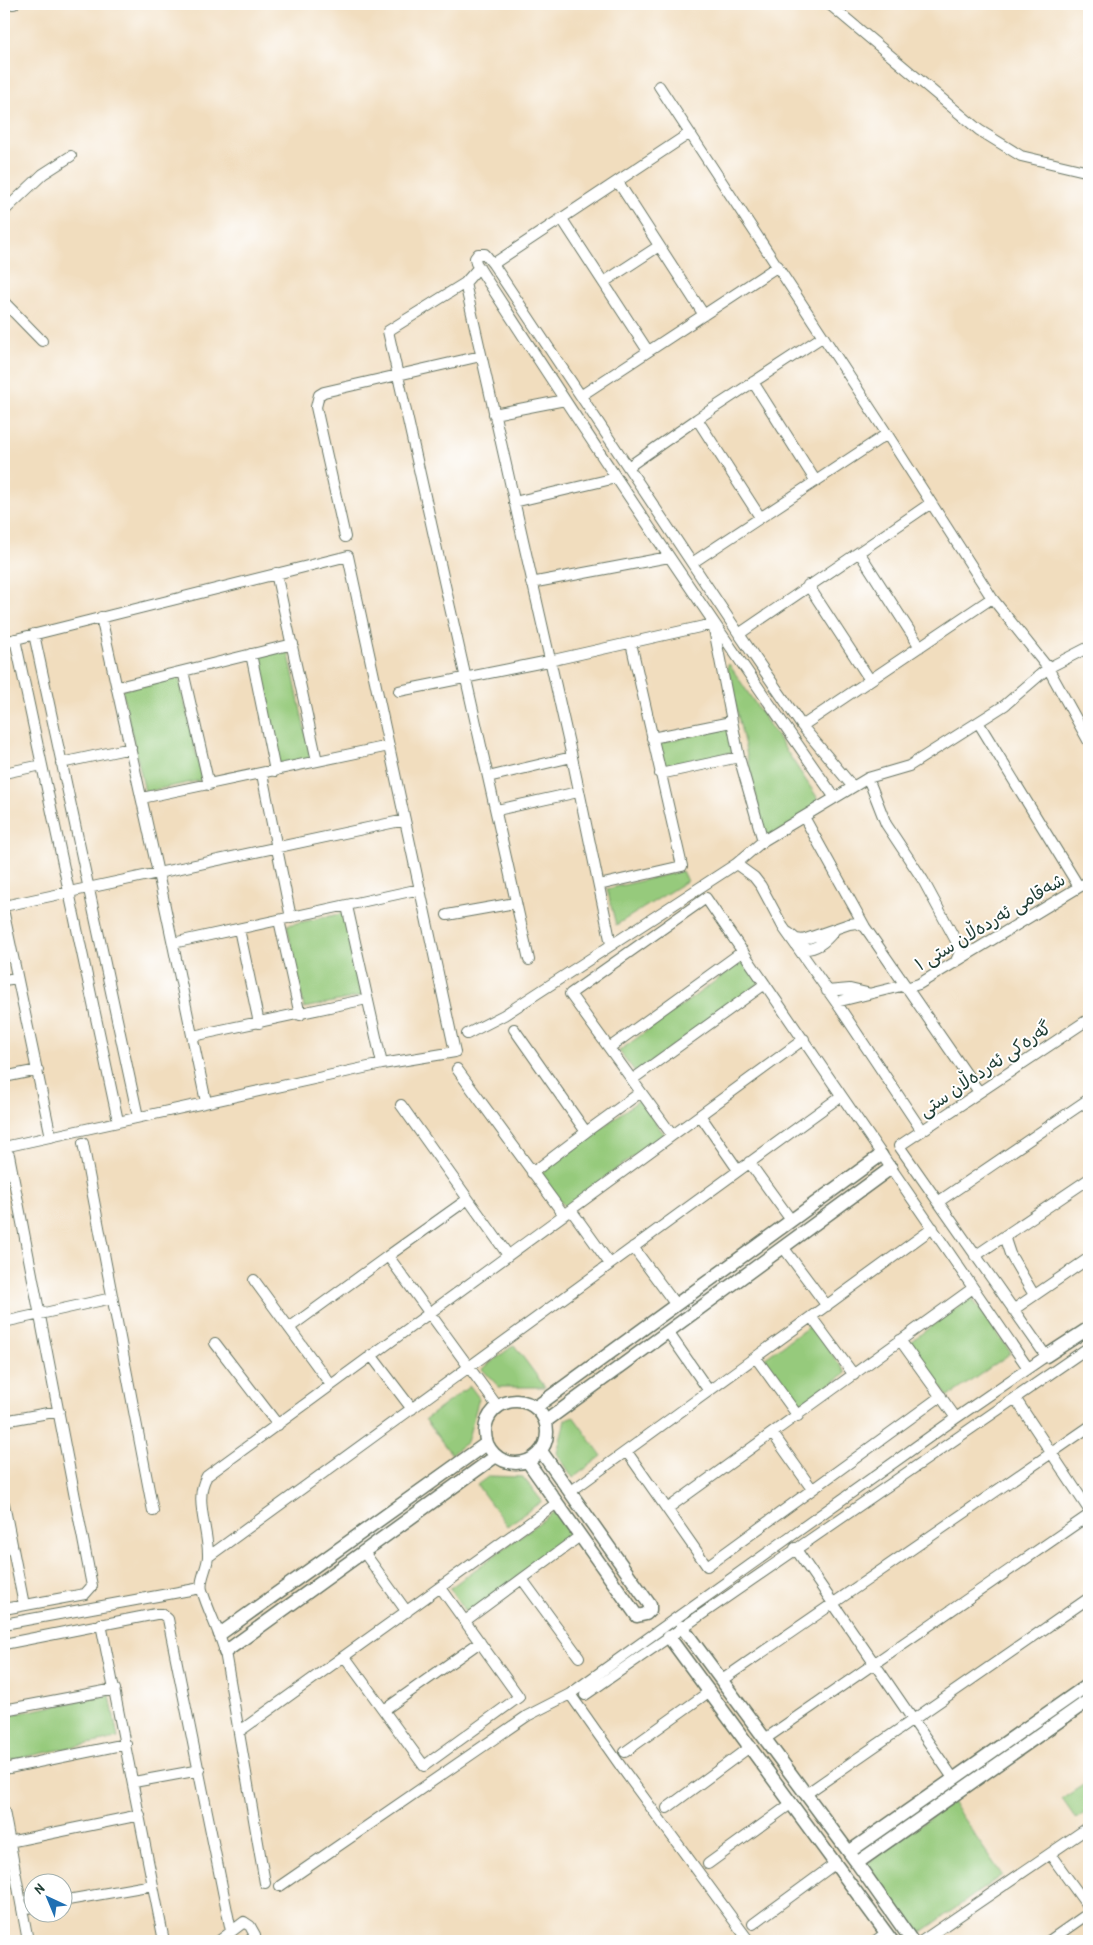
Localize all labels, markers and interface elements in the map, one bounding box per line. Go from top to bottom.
street label: شەقامی ئەردەڵان ستی ١ [910,867,1070,976]
street label: گەرەکی ئەردەڵان ستی [913,1015,1056,1122]
north arrow [22,1872,72,1922]
text: N [29,1878,48,1898]

